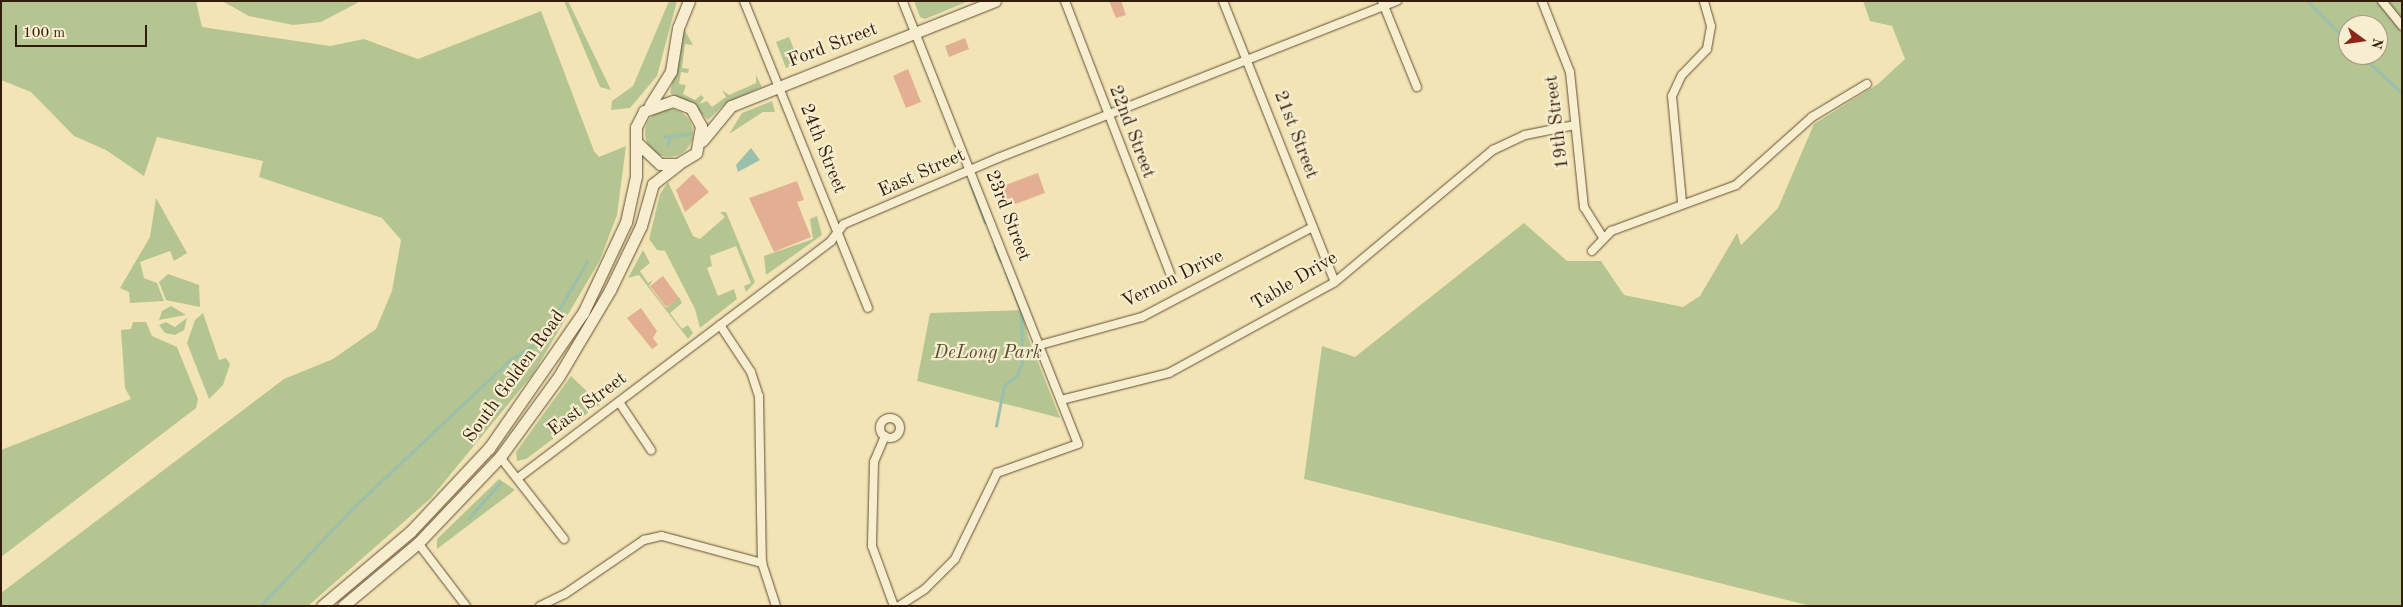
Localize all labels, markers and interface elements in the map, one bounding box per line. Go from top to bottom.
scale bar [18,15,150,47]
north arrow [2338,15,2388,65]
street label: Ford Street [785,18,881,74]
text: 100 m [23,26,65,41]
text: N [2368,36,2385,50]
street label: 19th Street [1541,74,1575,170]
street label: 22nd Street [1103,82,1159,182]
street label: 21st Street [1268,88,1322,182]
street label: 24th Street [794,101,850,197]
street label: East Street [875,145,969,203]
street label: 23rd Street [979,167,1035,265]
street label: Vernon Drive [1118,246,1228,314]
street label: Table Drive [1248,247,1342,317]
street label: South Golden Road [459,306,571,448]
park label: DeLong Park [934,343,1042,365]
street label: East Street [544,368,632,442]

